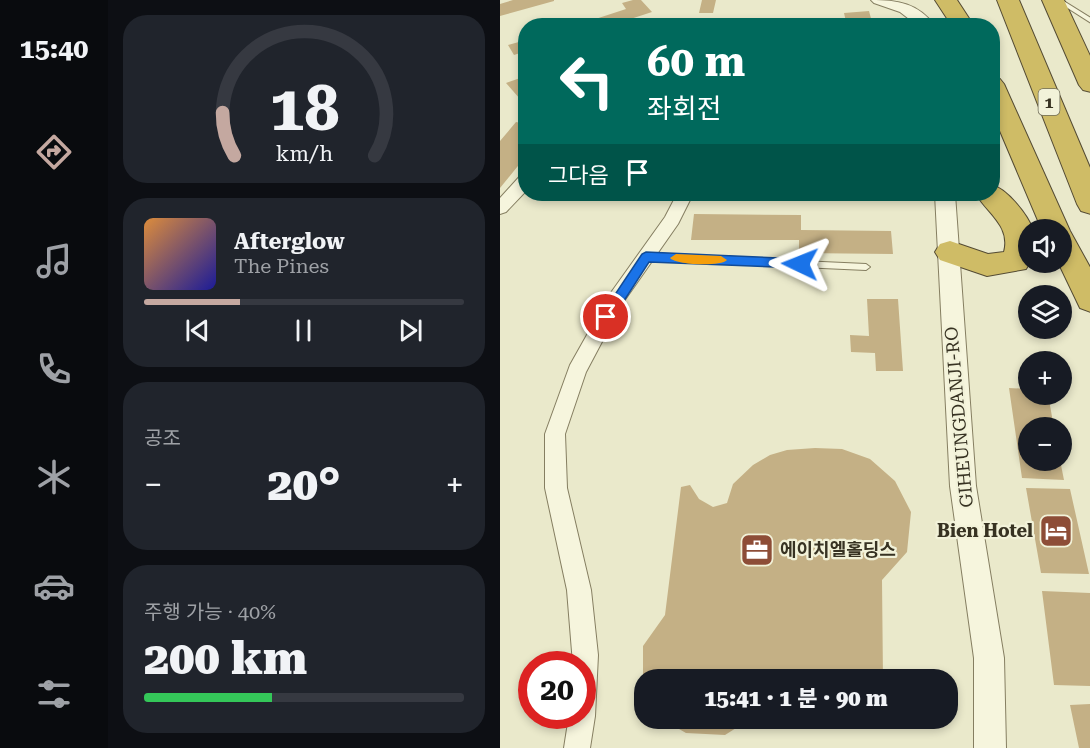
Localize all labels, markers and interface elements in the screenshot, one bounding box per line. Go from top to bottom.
text: 15:40 [20,33,88,65]
text: 60 m [647,37,745,86]
icon: left [548,42,626,120]
text: 18 [269,72,339,145]
road number: 1 [1038,89,1060,115]
text: 좌회전 [647,93,722,125]
icon: directions [33,131,75,173]
text: km/h [275,142,333,167]
icon: arrive [621,156,654,189]
text: 그다음 [548,163,609,188]
map controls [1018,219,1072,471]
button: sound [1018,219,1072,273]
text: Afterglow [234,229,345,254]
position arrow [768,232,832,296]
icon: music [33,240,75,282]
text: The Pines [234,254,329,278]
button: layers [1018,285,1072,339]
pin [580,291,631,342]
icon: arrive [589,300,622,333]
icon: previous [181,314,214,347]
icon: pause [287,314,320,347]
icon: next [394,314,427,347]
street label: GIHEUNGDANJI-RO [940,326,977,508]
icon: phone [33,348,75,390]
button: + [1018,351,1072,405]
button: − [1018,417,1072,471]
text: 공조 [144,426,181,450]
icon: climate [33,456,75,498]
text: 20° [268,458,341,511]
text: − [144,465,162,504]
text: + [446,465,464,504]
hotel icon: Bien Hotel [1038,513,1074,549]
place label: Bien Hotel [937,520,1033,541]
office icon: 에이치엘홀딩스 [739,532,775,568]
place label: 에이치엘홀딩스 [780,539,896,560]
icon: car [33,565,75,607]
text: 주행 가능 · 40% [144,600,276,624]
text: 200 km [144,632,307,685]
speed limit sign: 20 [518,651,596,729]
icon: filters [33,673,75,715]
text: 15:41 · 1 분 · 90 m [704,686,888,711]

